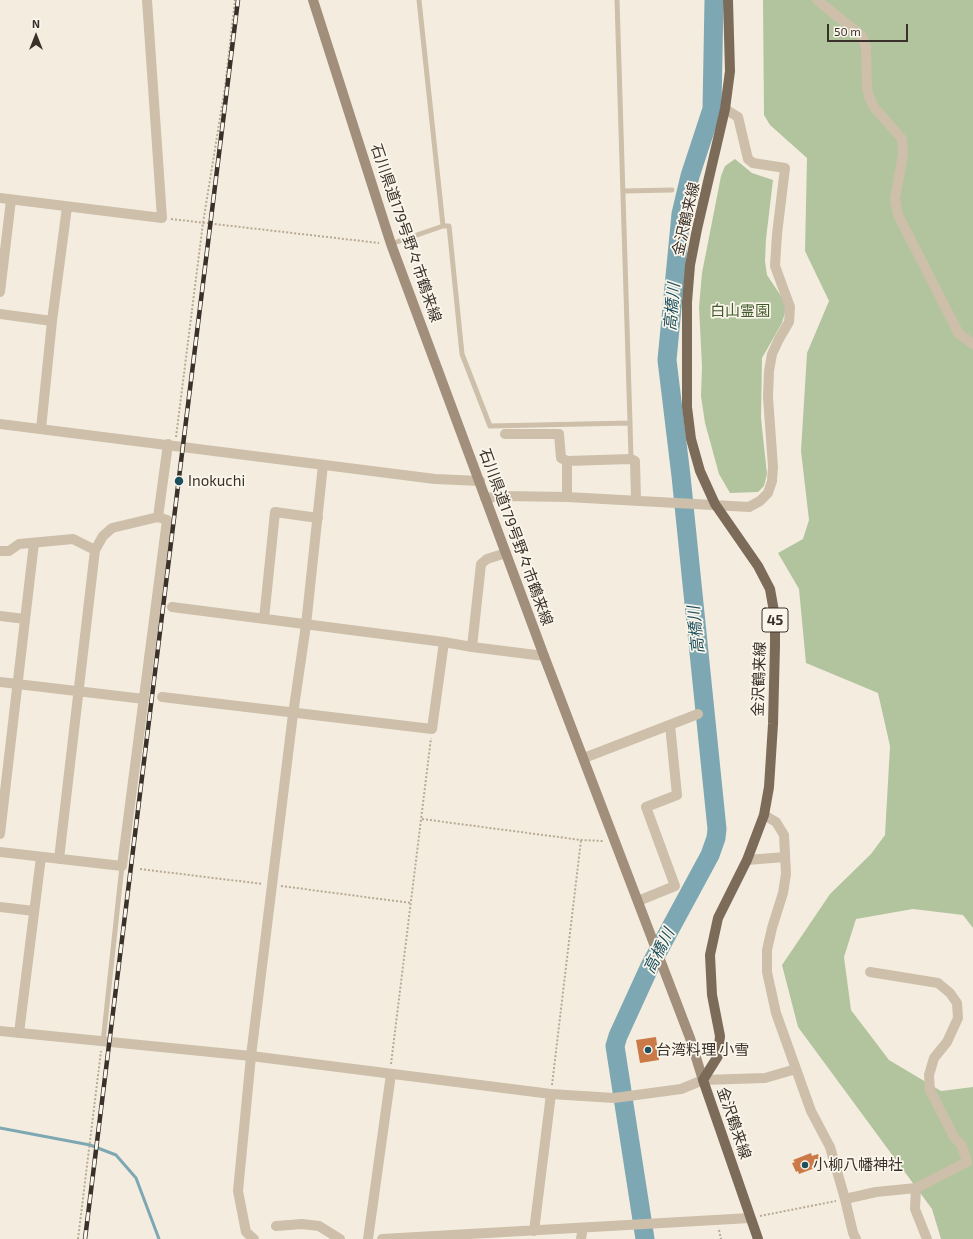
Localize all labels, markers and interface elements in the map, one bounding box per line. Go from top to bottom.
north arrow [16,16,56,56]
scale bar [829,16,910,42]
text: N [32,17,40,30]
text: 50 m [834,24,861,38]
street label: 石川県道179号野々市鶴来線 [367,142,445,324]
street label: 金沢鶴来線 [669,180,703,258]
water label: 高橋川 [660,282,684,332]
park label: 白山霊園 [710,302,770,320]
street label: 石川県道179号野々市鶴来線 [476,446,556,628]
place label: Inokuchi [188,472,245,490]
marker: Inokuchi [173,475,185,487]
water label: 高橋川 [684,605,708,655]
road number: 45 [762,608,788,632]
street label: 金沢鶴来線 [749,641,769,717]
water label: 高橋川 [640,925,678,977]
place label: 台湾料理 小雪 [656,1041,749,1059]
marker: 台湾料理 小雪 [643,1045,653,1055]
street label: 金沢鶴来線 [713,1085,755,1161]
place label: 小柳八幡神社 [813,1156,903,1174]
marker: 小柳八幡神社 [800,1160,810,1170]

